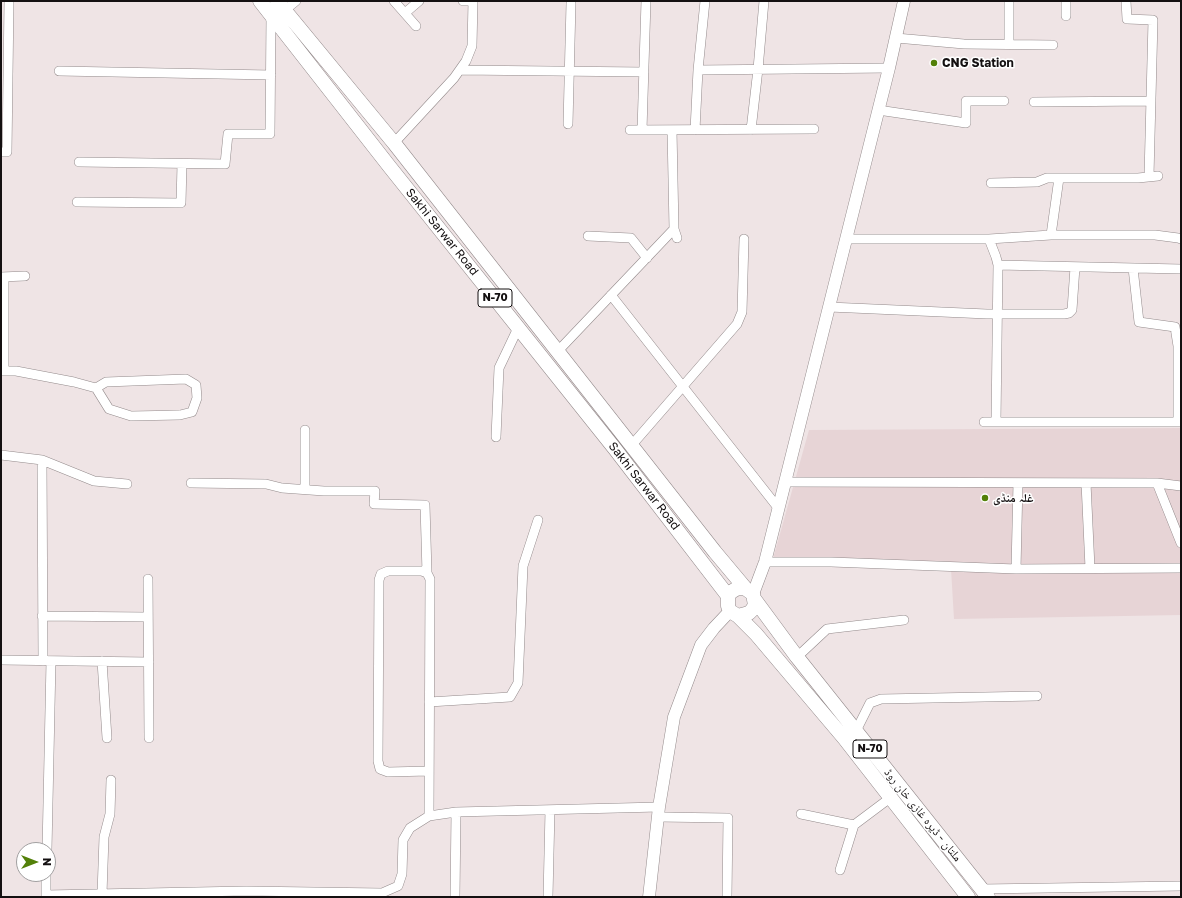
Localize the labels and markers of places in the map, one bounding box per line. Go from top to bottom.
place label: CNG Station [942,56,1014,70]
marker: CNG Station [929,58,939,68]
place label: غلہ منڈی [993,491,1033,505]
marker: غلہ منڈی [980,493,990,503]

